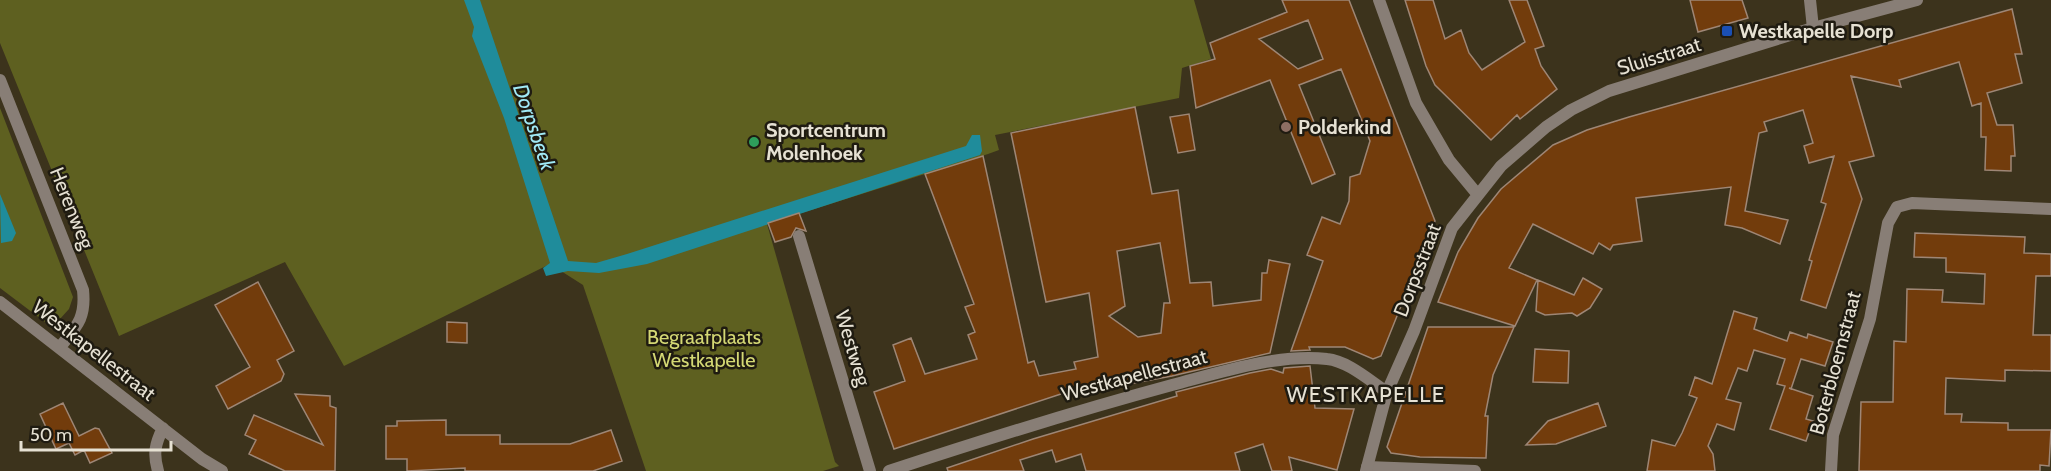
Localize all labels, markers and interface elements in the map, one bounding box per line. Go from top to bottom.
place label: Westkapelle Dorp [1739,19,1893,43]
marker: Westkapelle Dorp [1720,24,1734,38]
street label: Sluisstraat [1614,32,1704,80]
water label: Dorpsbeek [508,80,561,174]
place label: Polderkind [1298,115,1392,139]
place label: Sportcentrum Molenhoek [766,118,886,165]
marker: Polderkind [1279,120,1293,134]
marker: Sportcentrum Molenhoek [747,135,761,149]
street label: Herenweg [45,164,100,253]
street label: Dorpsstraat [1388,220,1446,320]
street label: Boterbloemstraat [1804,288,1866,437]
street label: Westkapellestraat [28,294,161,406]
street label: Westweg [830,307,876,390]
park label: Begraafplaats Westkapelle [647,325,761,372]
street label: Westkapellestraat [1059,344,1210,406]
district label: WESTKAPELLE [1286,381,1446,408]
scale bar [21,414,171,452]
text: 50 m [30,424,72,446]

